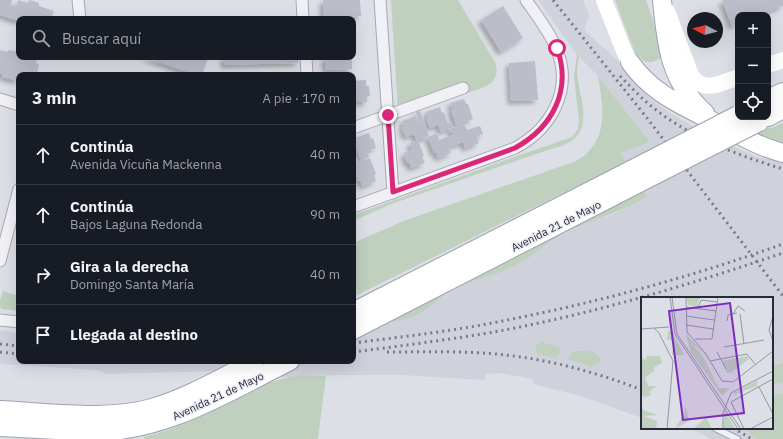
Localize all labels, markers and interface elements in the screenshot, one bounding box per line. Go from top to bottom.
north arrow [687,12,723,48]
map controls [735,12,771,120]
button: + [735,12,771,48]
search box [16,16,356,60]
icon: search [30,27,52,49]
text: Buscar aquí [62,29,141,48]
route start [548,39,566,57]
button: − [735,48,771,84]
button: locate [735,84,771,120]
text: 3 min [32,87,76,109]
text: A pie · 170 m [262,90,340,107]
route end [379,106,397,124]
text: Continúa [70,137,134,156]
icon: ahead [32,144,54,166]
text: 40 m [310,146,340,163]
text: Avenida Vicuña Mackenna [70,156,222,173]
text: Continúa [70,197,134,216]
street label: Avenida 21 de Mayo [509,197,603,255]
icon: ahead [32,204,54,226]
text: 90 m [310,206,340,223]
text: Bajos Laguna Redonda [70,216,202,233]
text: Gira a la derecha [70,257,189,276]
icon: right [32,264,54,286]
text: 40 m [310,266,340,283]
text: Domingo Santa María [70,276,194,293]
inset map [641,297,773,429]
icon: arrive [32,324,54,346]
text: Llegada al destino [70,325,198,344]
street label: Avenida 21 de Mayo [170,369,266,423]

